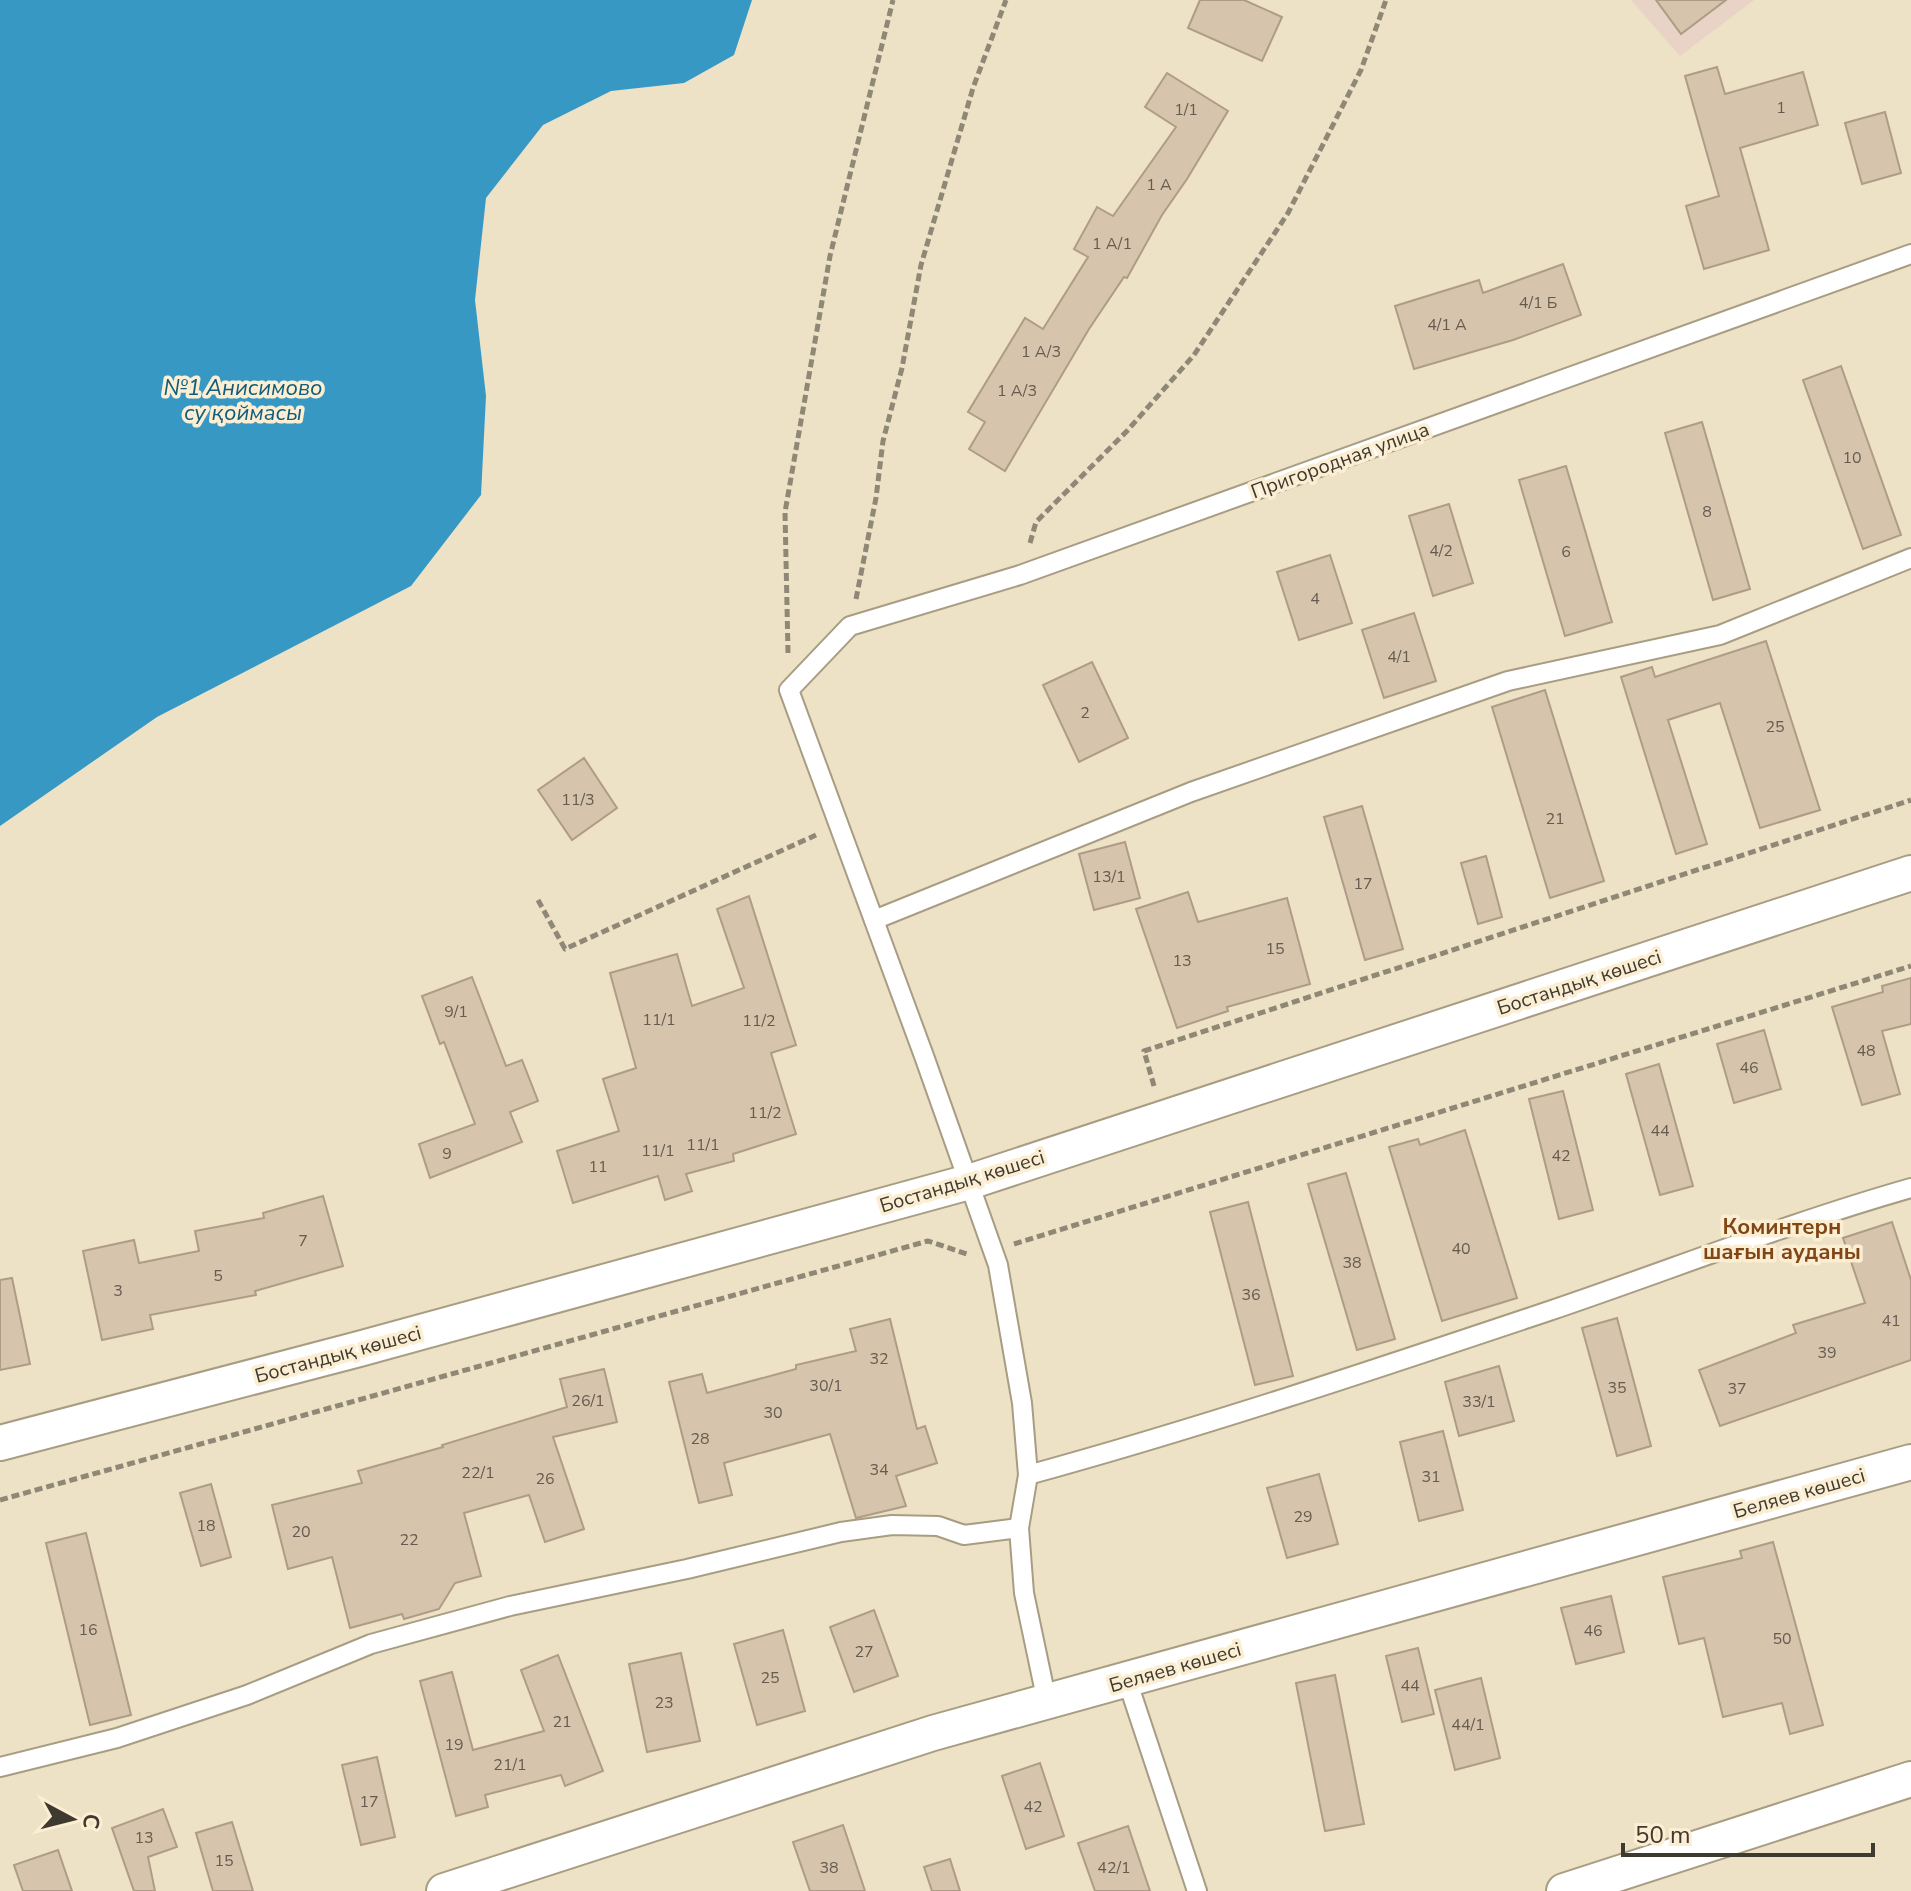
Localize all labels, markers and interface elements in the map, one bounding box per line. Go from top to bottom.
house number: 1 [1776,97,1786,119]
house number: 1/1 [1174,99,1198,121]
house number: 1 А [1146,174,1172,196]
house number: 1 А/1 [1092,233,1132,255]
house number: 4/1 Б [1519,292,1557,314]
house number: 4/1 А [1427,314,1467,336]
house number: 1 А/3 [1021,341,1061,363]
water label: №1 Анисимово су қоймасы [163,373,323,428]
house number: 1 А/3 [997,380,1037,402]
street label: Пригородная улица [1247,416,1433,505]
house number: 10 [1842,447,1862,469]
house number: 8 [1702,501,1712,523]
house number: 4/2 [1429,540,1453,562]
house number: 6 [1561,541,1571,563]
house number: 4 [1310,588,1320,610]
house number: 4/1 [1387,646,1411,668]
house number: 2 [1080,702,1090,724]
house number: 25 [1765,716,1785,738]
house number: 11/3 [561,789,595,811]
house number: 21 [1545,808,1565,830]
house number: 13/1 [1092,866,1126,888]
house number: 17 [1353,873,1373,895]
house number: 15 [1265,938,1285,960]
street label: Бостандық көшесі [1494,943,1665,1022]
house number: 13 [1172,950,1192,972]
house number: 9/1 [444,1001,468,1023]
house number: 11/1 [642,1009,676,1031]
house number: 11/2 [742,1010,776,1032]
house number: 48 [1856,1040,1876,1062]
house number: 46 [1739,1057,1759,1079]
house number: 11/2 [748,1102,782,1124]
house number: 44 [1650,1120,1670,1142]
house number: 11/1 [686,1134,720,1156]
house number: 11/1 [641,1140,675,1162]
house number: 9 [442,1143,452,1165]
street label: Бостандық көшесі [876,1144,1048,1219]
house number: 42 [1551,1145,1571,1167]
house number: 11 [588,1156,608,1178]
district label: Коминтерн шағын ауданы [1703,1212,1861,1267]
house number: 7 [298,1230,308,1252]
house number: 40 [1451,1238,1471,1260]
house number: 38 [1342,1252,1362,1274]
house number: 5 [213,1265,223,1287]
house number: 3 [113,1280,123,1302]
house number: 36 [1241,1284,1261,1306]
house number: 41 [1881,1310,1901,1332]
street label: Бостандық көшесі [252,1319,424,1390]
house number: 39 [1817,1342,1837,1364]
house number: 32 [869,1348,889,1370]
house number: 30/1 [809,1375,843,1397]
house number: 35 [1607,1377,1627,1399]
house number: 37 [1727,1378,1747,1400]
house number: 26/1 [571,1390,605,1412]
house number: 33/1 [1462,1391,1496,1413]
house number: 30 [763,1402,783,1424]
house number: 28 [690,1428,710,1450]
house number: 34 [869,1459,889,1481]
house number: 22/1 [461,1462,495,1484]
street label: Беляев көшесі [1730,1462,1868,1525]
house number: 31 [1421,1466,1441,1488]
house number: 26 [535,1468,555,1490]
house number: 29 [1293,1506,1313,1528]
house number: 18 [196,1515,216,1537]
house number: 20 [291,1521,311,1543]
house number: 22 [399,1529,419,1551]
house number: 16 [78,1619,98,1641]
house number: 46 [1583,1620,1603,1642]
house number: 50 [1772,1628,1792,1650]
street label: Беляев көшесі [1106,1636,1244,1699]
house number: 27 [854,1641,874,1663]
house number: 25 [760,1667,780,1689]
house number: 44 [1400,1675,1420,1697]
house number: 23 [654,1692,674,1714]
house number: 21 [552,1711,572,1733]
house number: 44/1 [1451,1714,1485,1736]
house number: 19 [444,1734,464,1756]
house number: 21/1 [493,1754,527,1776]
north arrow [32,1779,112,1859]
house number: 17 [359,1791,379,1813]
house number: 42 [1023,1796,1043,1818]
scale bar [1623,1807,1873,1857]
text: С [75,1812,107,1831]
text: 50 m [1635,1819,1691,1851]
house number: 13 [134,1827,154,1849]
house number: 15 [214,1850,234,1872]
house number: 38 [819,1857,839,1879]
house number: 42/1 [1097,1857,1131,1879]

